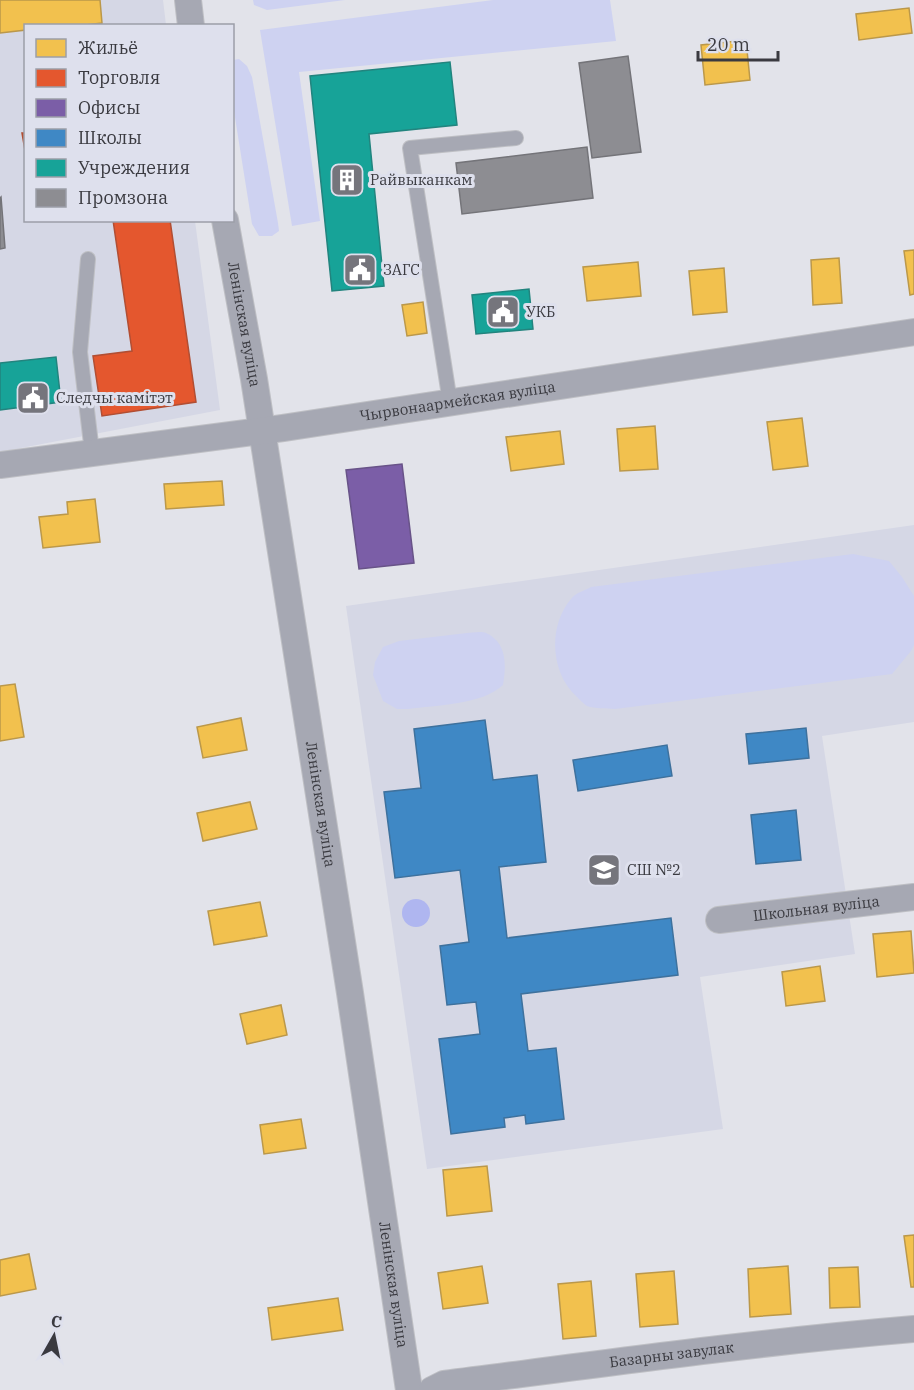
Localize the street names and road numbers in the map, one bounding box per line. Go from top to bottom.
street label: Ленінская вуліца [224,260,265,388]
street label: Чырвонаармейская вуліца [358,377,557,425]
street label: Ленінская вуліца [302,740,340,868]
street label: Школьная вуліца [752,891,881,925]
street label: Ленінская вуліца [375,1220,413,1349]
street label: Базарны завулак [608,1337,735,1371]

